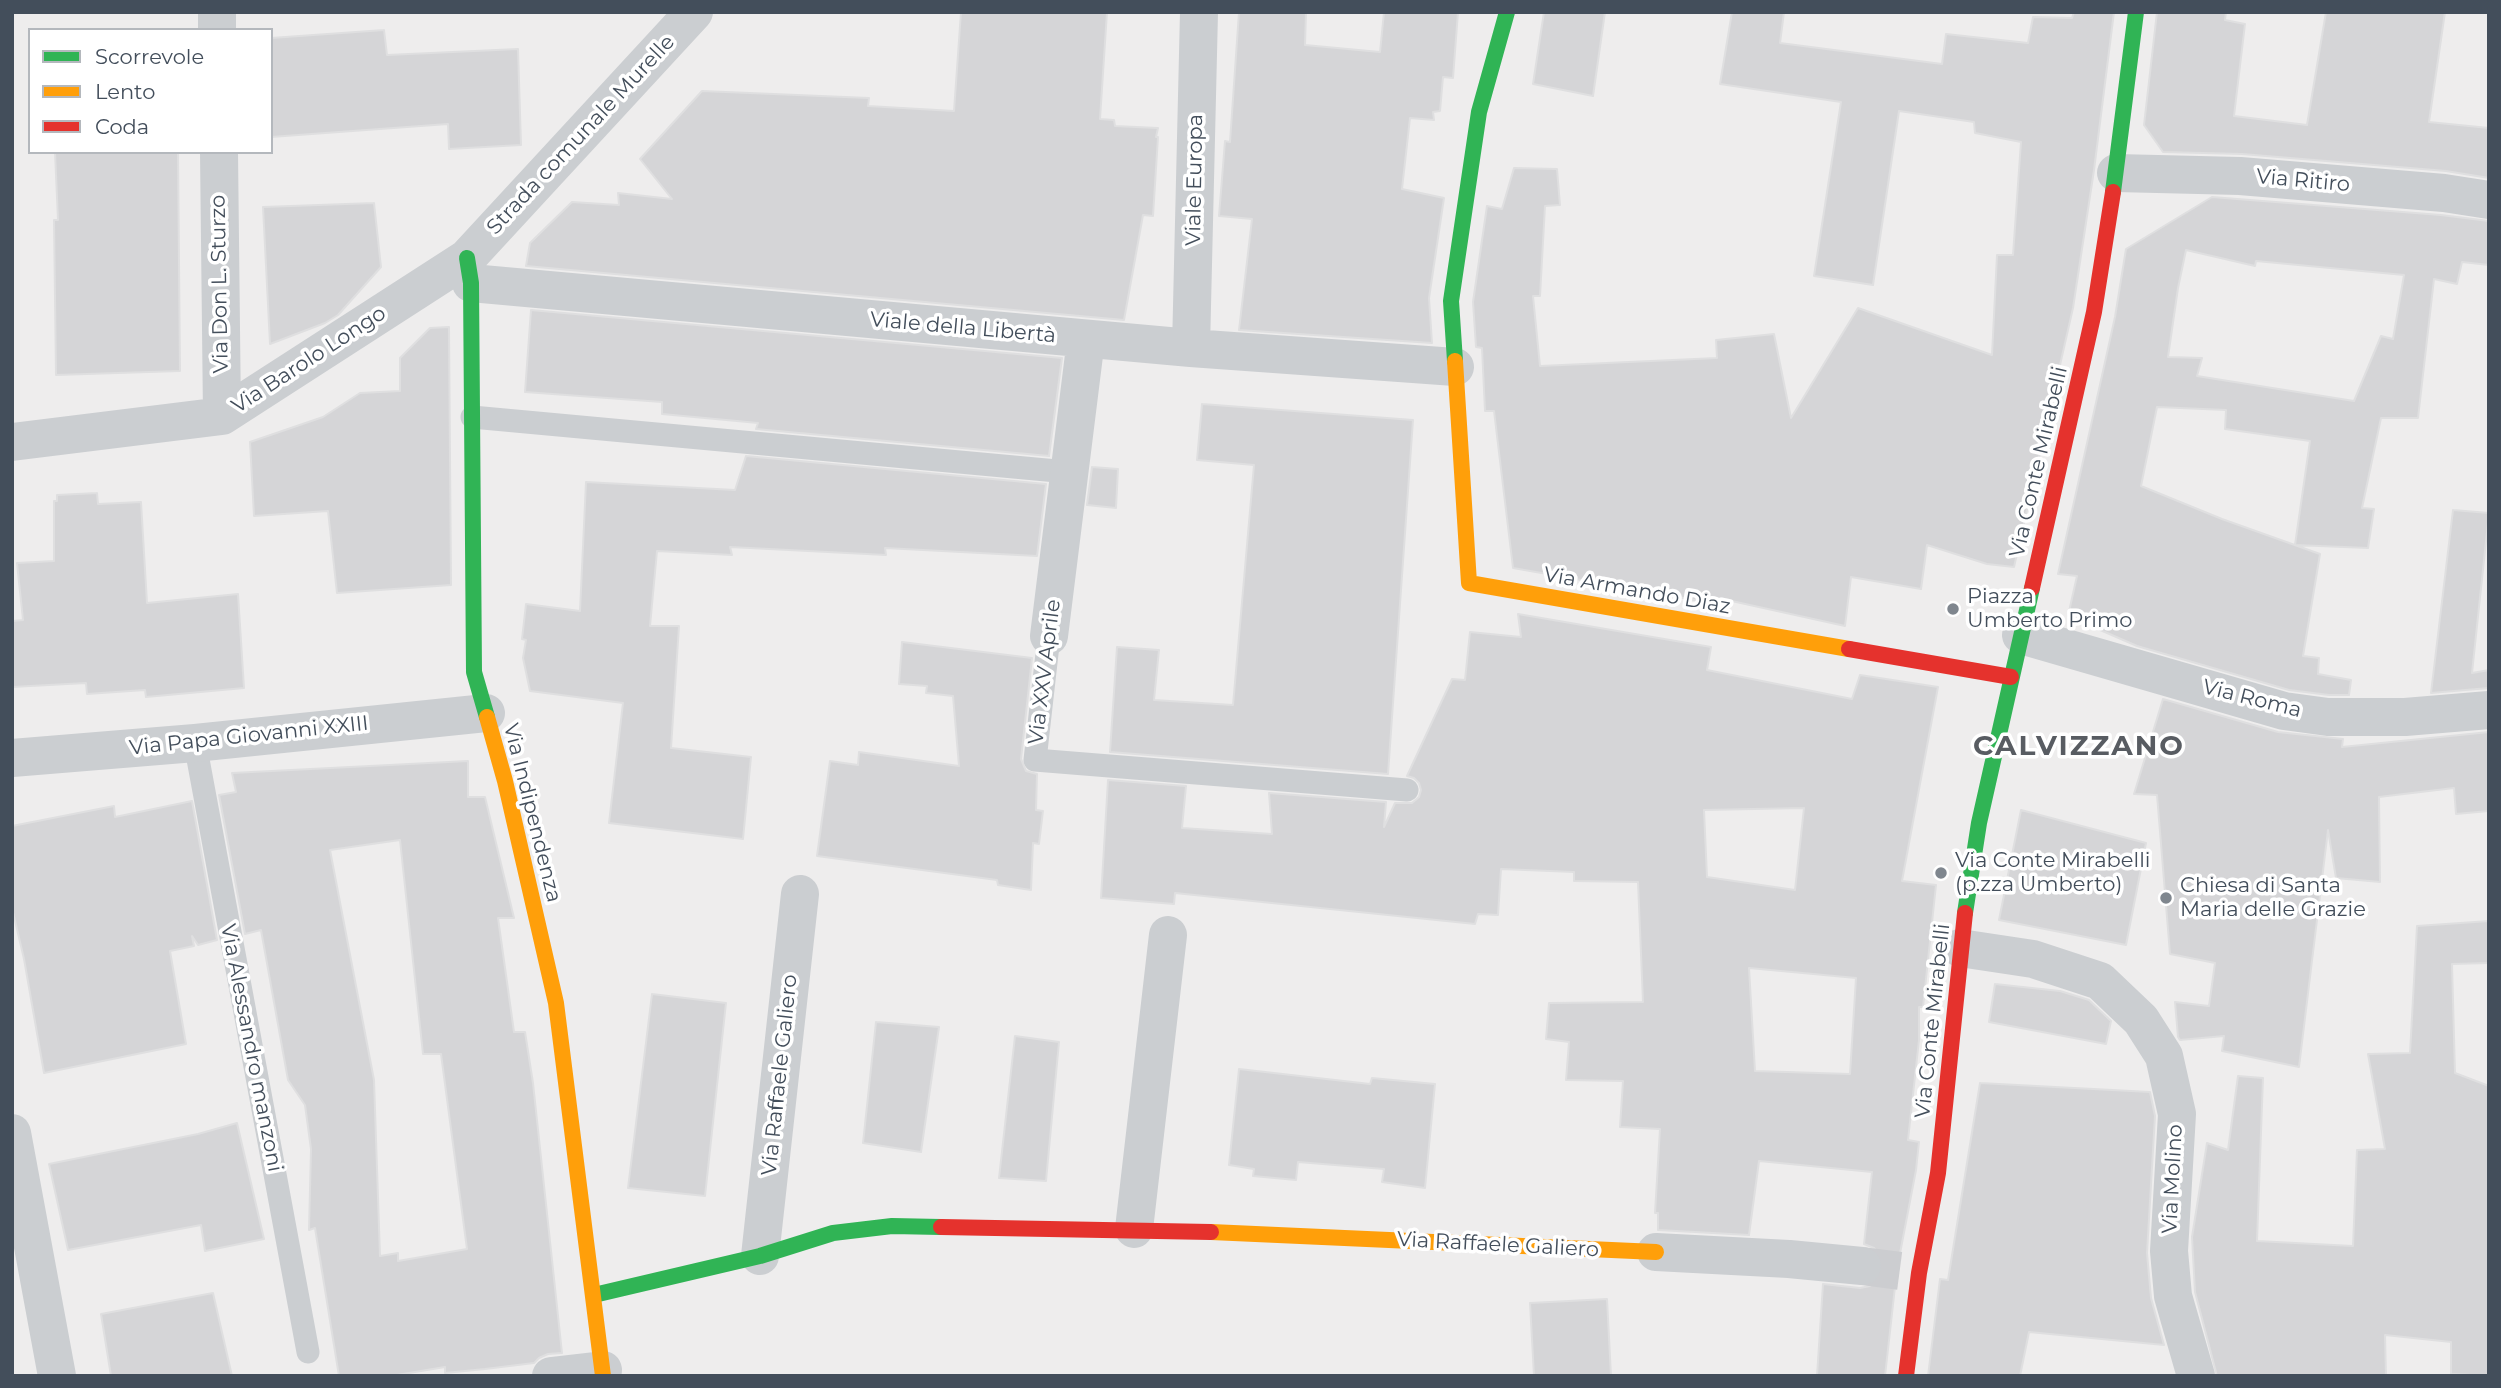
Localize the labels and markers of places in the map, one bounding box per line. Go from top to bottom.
place label: Piazza Umberto Primo [1967,584,2132,634]
marker: Piazza Umberto Primo [1945,601,1961,617]
place label: Via Conte Mirabelli (p.zza Umberto) [1955,848,2150,898]
marker: Via Conte Mirabelli (p.zza Umberto) [1933,865,1949,881]
place label: Chiesa di Santa Maria delle Grazie [2180,873,2366,923]
marker: Chiesa di Santa Maria delle Grazie [2158,890,2174,906]

